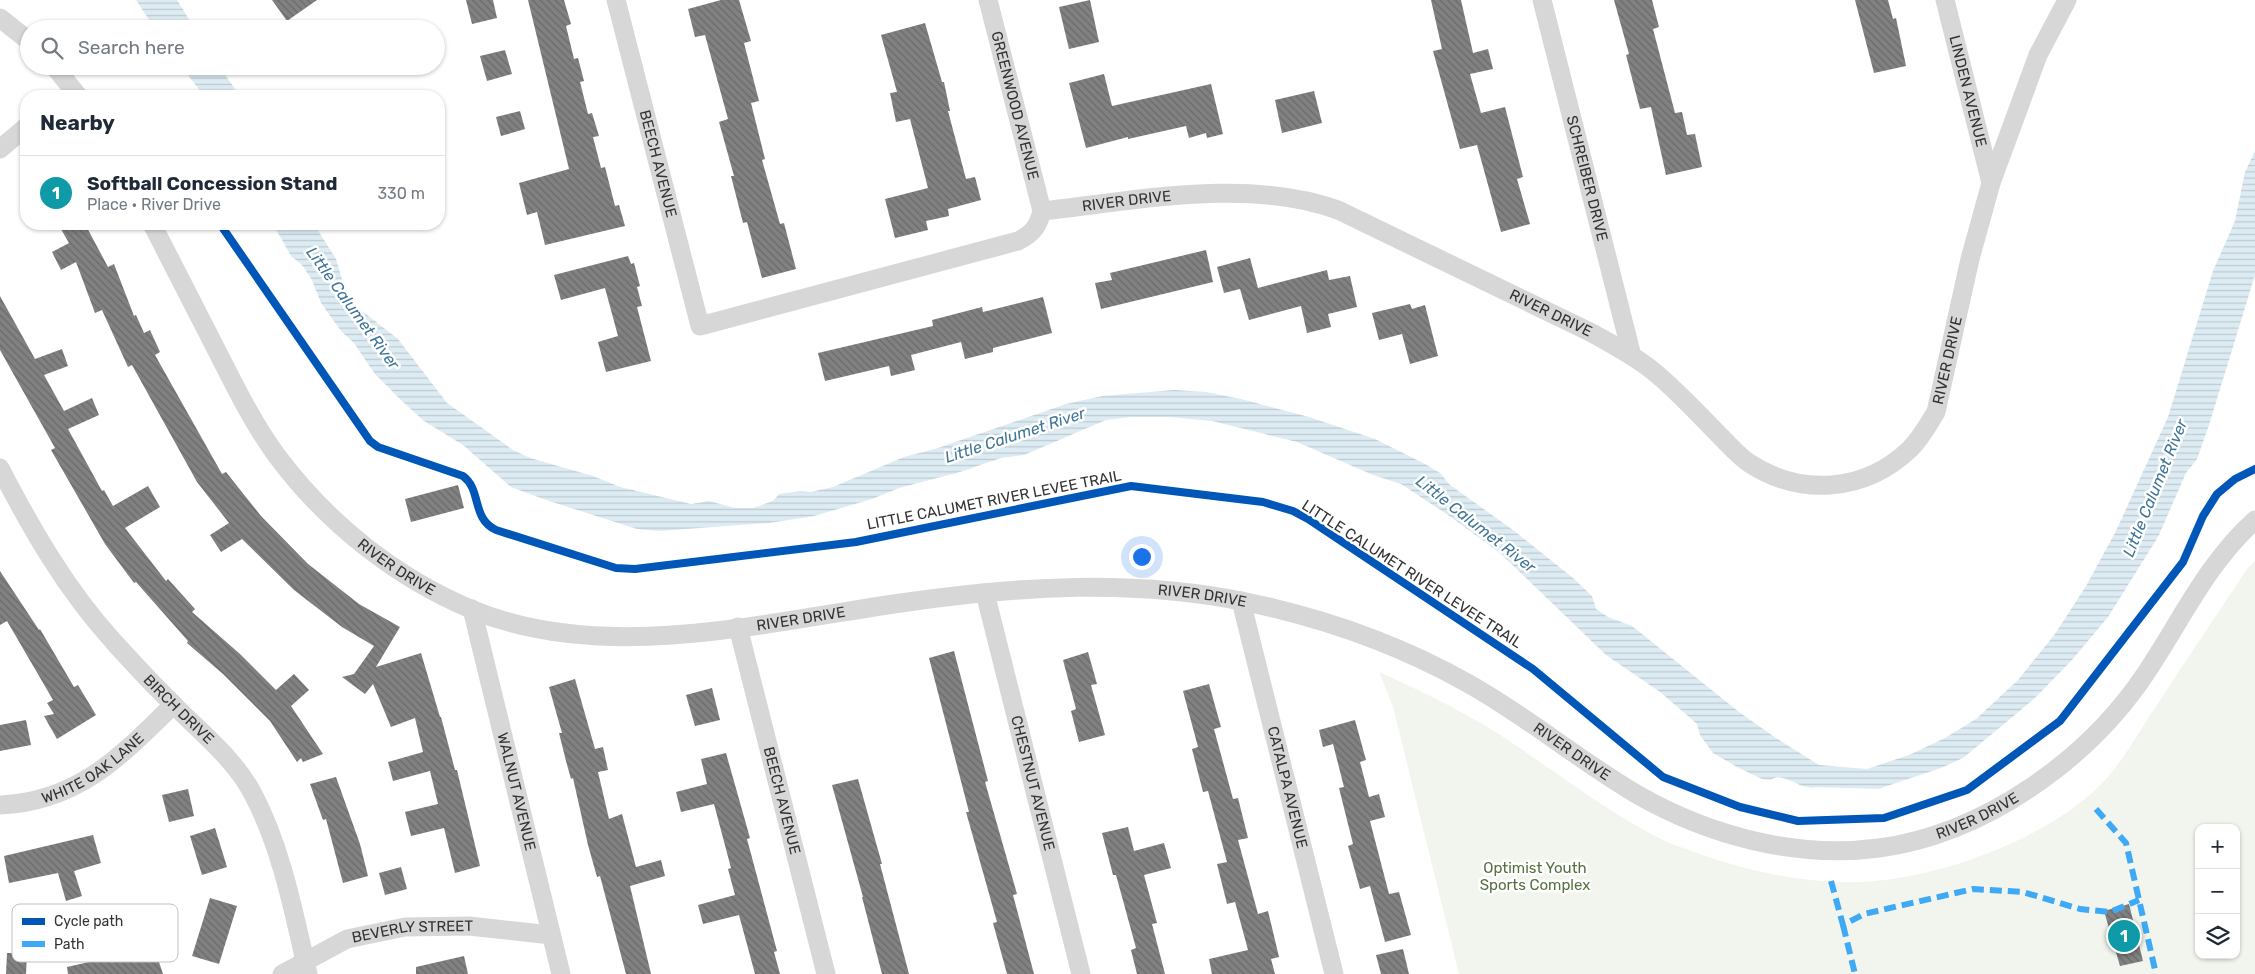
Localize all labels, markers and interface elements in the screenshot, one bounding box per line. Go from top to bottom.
search box [20,20,445,75]
street label: GREENWOOD AVENUE [987,29,1043,182]
street label: LINDEN AVENUE [1945,33,1991,149]
icon: search [38,34,66,62]
text: Search here [78,36,185,59]
street label: BEECH AVENUE [636,108,681,219]
text: Nearby [40,110,115,135]
street label: SCHREIBER DRIVE [1563,114,1612,243]
text: Softball Concession Stand [87,172,337,195]
text: 1 [52,184,60,203]
text: 330 m [377,184,425,203]
street label: RIVER DRIVE [1081,187,1172,215]
text: Place · River Drive [87,195,221,214]
water label: Little Calumet River [302,243,404,374]
street label: RIVER DRIVE [1507,285,1595,341]
street label: RIVER DRIVE [1929,315,1966,406]
water label: Little Calumet River [942,403,1089,467]
water label: Little Calumet River [2119,416,2192,560]
street label: LITTLE CALUMET RIVER LEVEE TRAIL [865,466,1123,534]
water label: Little Calumet River [1412,471,1540,577]
street label: LITTLE CALUMET RIVER LEVEE TRAIL [1299,496,1526,652]
street label: RIVER DRIVE [354,535,438,599]
your location [1129,544,1155,570]
street label: RIVER DRIVE [1157,581,1248,611]
street label: RIVER DRIVE [755,603,847,635]
street label: BIRCH DRIVE [140,671,218,748]
street label: CHESTNUT AVENUE [1007,714,1059,852]
street label: RIVER DRIVE [1530,719,1614,784]
street label: CATALPA AVENUE [1264,724,1311,850]
street label: WHITE OAK LANE [39,729,148,807]
street label: WALNUT AVENUE [493,731,540,853]
street label: BEECH AVENUE [760,745,804,856]
street label: RIVER DRIVE [1934,788,2022,843]
map controls [2195,824,2240,959]
button: + [2195,824,2240,869]
park label: Optimist Youth Sports Complex [1480,859,1590,894]
button: − [2195,869,2240,914]
legend [12,904,178,962]
text: Cycle path [54,913,123,930]
button: layers [2195,914,2240,959]
street label: BEVERLY STREET [350,917,473,947]
pin: 1 [2108,917,2140,955]
text: Path [54,936,85,953]

